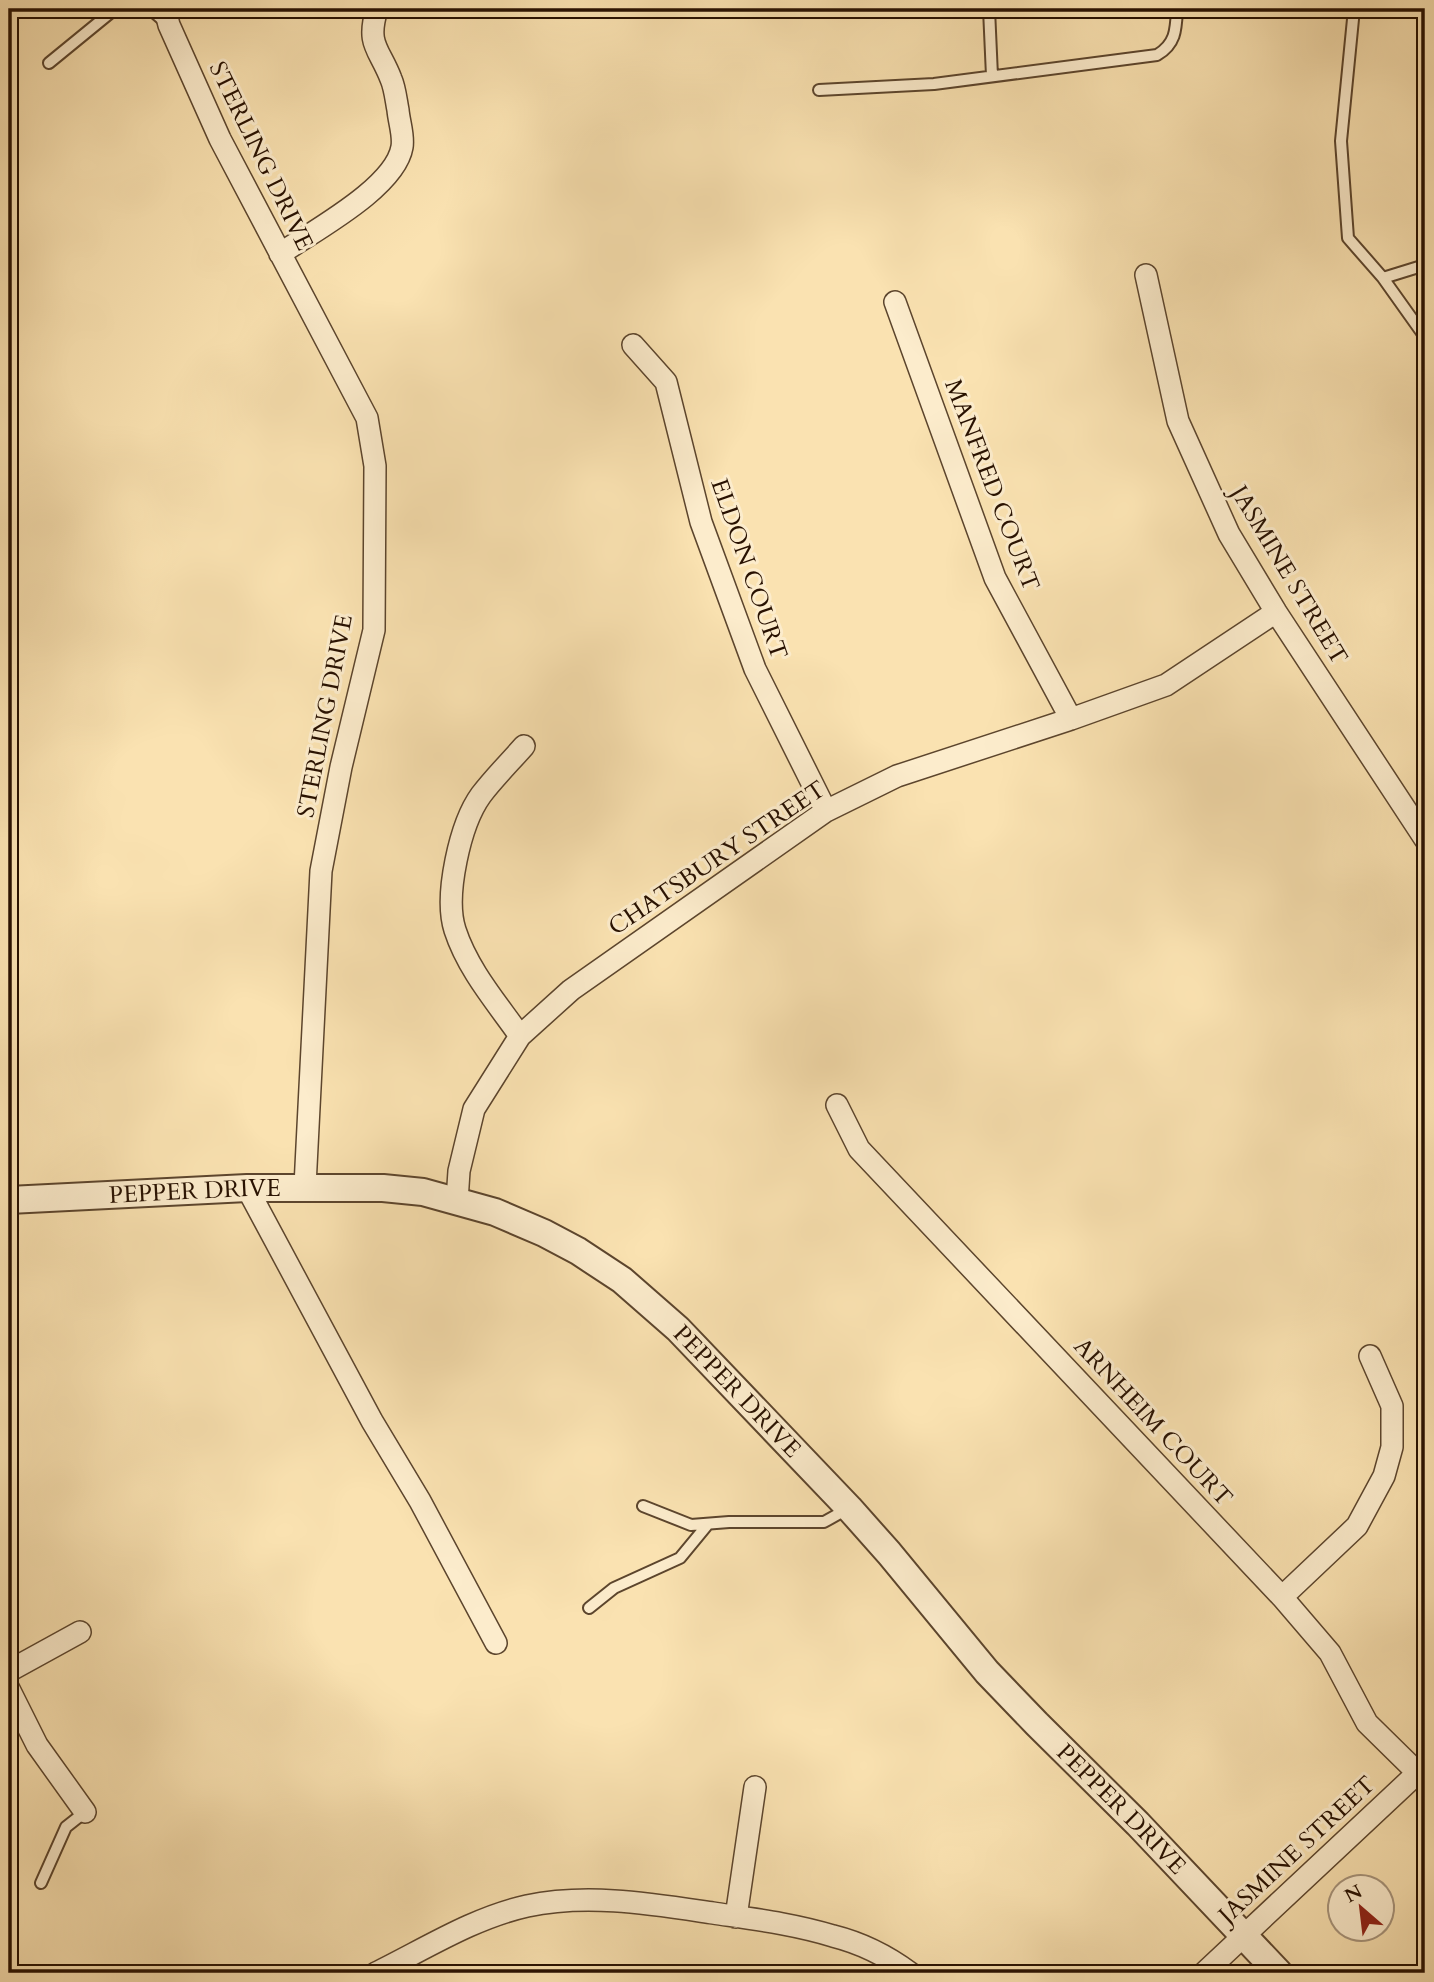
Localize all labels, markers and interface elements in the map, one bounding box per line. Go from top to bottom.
street label: STERLING DRIVE [201,56,321,256]
street label: MANFRED COURT [936,374,1048,596]
street label: ELDON COURT [703,474,795,664]
street label: JASMINE STREET [1221,477,1355,671]
street label: STERLING DRIVE [289,612,361,820]
street label: CHATSBURY STREET [602,773,832,943]
street label: PEPPER DRIVE [108,1171,281,1211]
street label: PEPPER DRIVE [666,1317,809,1465]
street label: ARNHEIM COURT [1066,1331,1240,1513]
street label: PEPPER DRIVE [1049,1736,1194,1882]
street label: JASMINE STREET [1213,1770,1381,1930]
north arrow [1326,1874,1396,1944]

